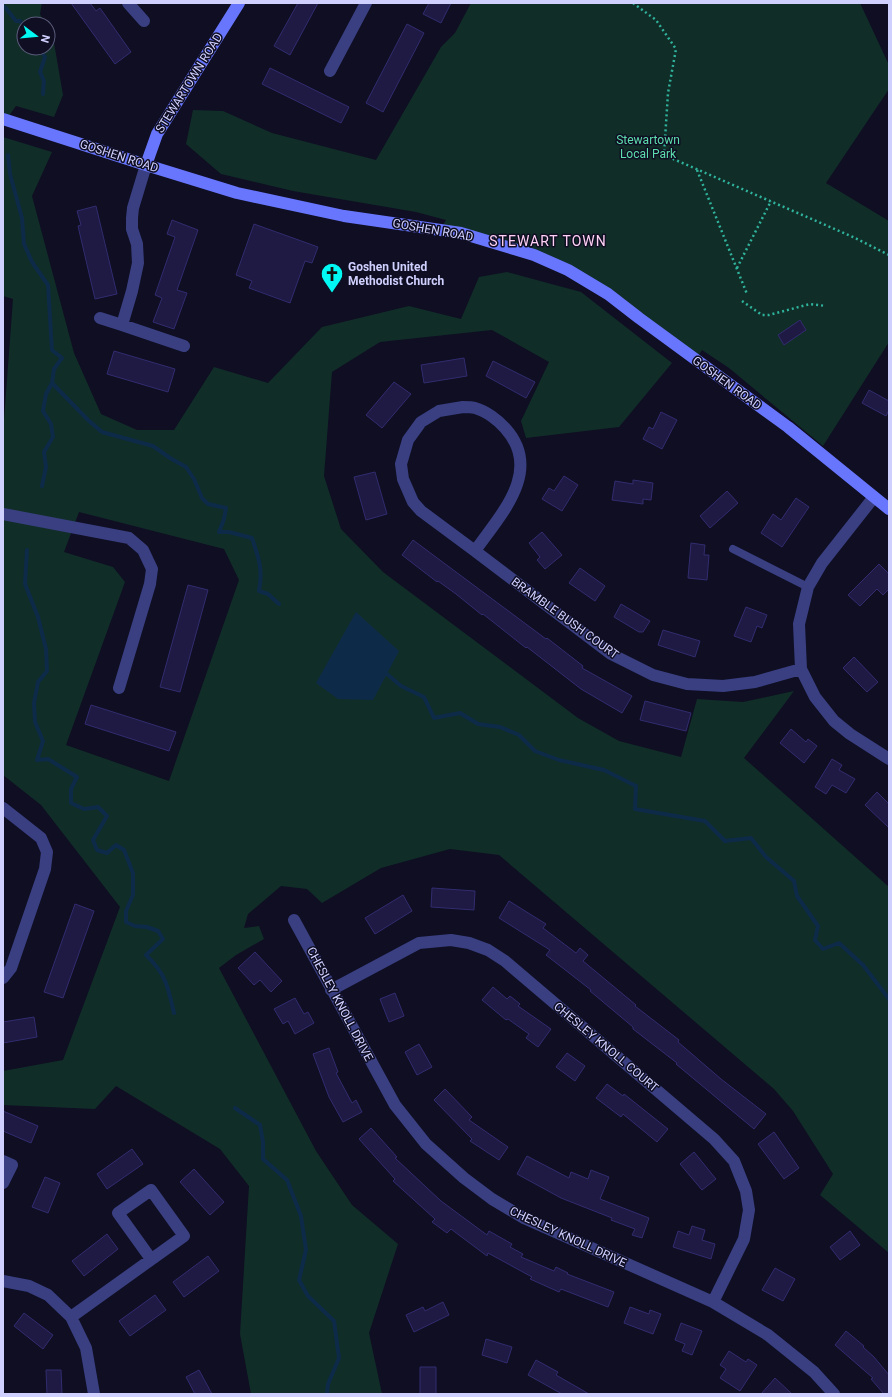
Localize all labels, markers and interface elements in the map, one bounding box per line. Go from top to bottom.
north arrow [16,16,56,56]
street label: STEWARTOWN ROAD [153,30,225,135]
text: N [38,33,52,44]
park label: Stewartown Local Park [616,133,680,161]
street label: GOSHEN ROAD [78,137,160,175]
street label: GOSHEN ROAD [392,216,475,244]
district label: STEWART TOWN [489,233,607,249]
place label: Goshen United Methodist Church [348,260,445,288]
church icon: Goshen United Methodist Church [319,261,345,294]
street label: GOSHEN ROAD [690,353,764,413]
street label: BRAMBLE BUSH COURT [509,574,621,662]
street label: CHESLEY KNOLL DRIVE [304,945,376,1064]
street label: CHESLEY KNOLL COURT [551,999,661,1095]
street label: CHESLEY KNOLL DRIVE [507,1204,629,1270]

